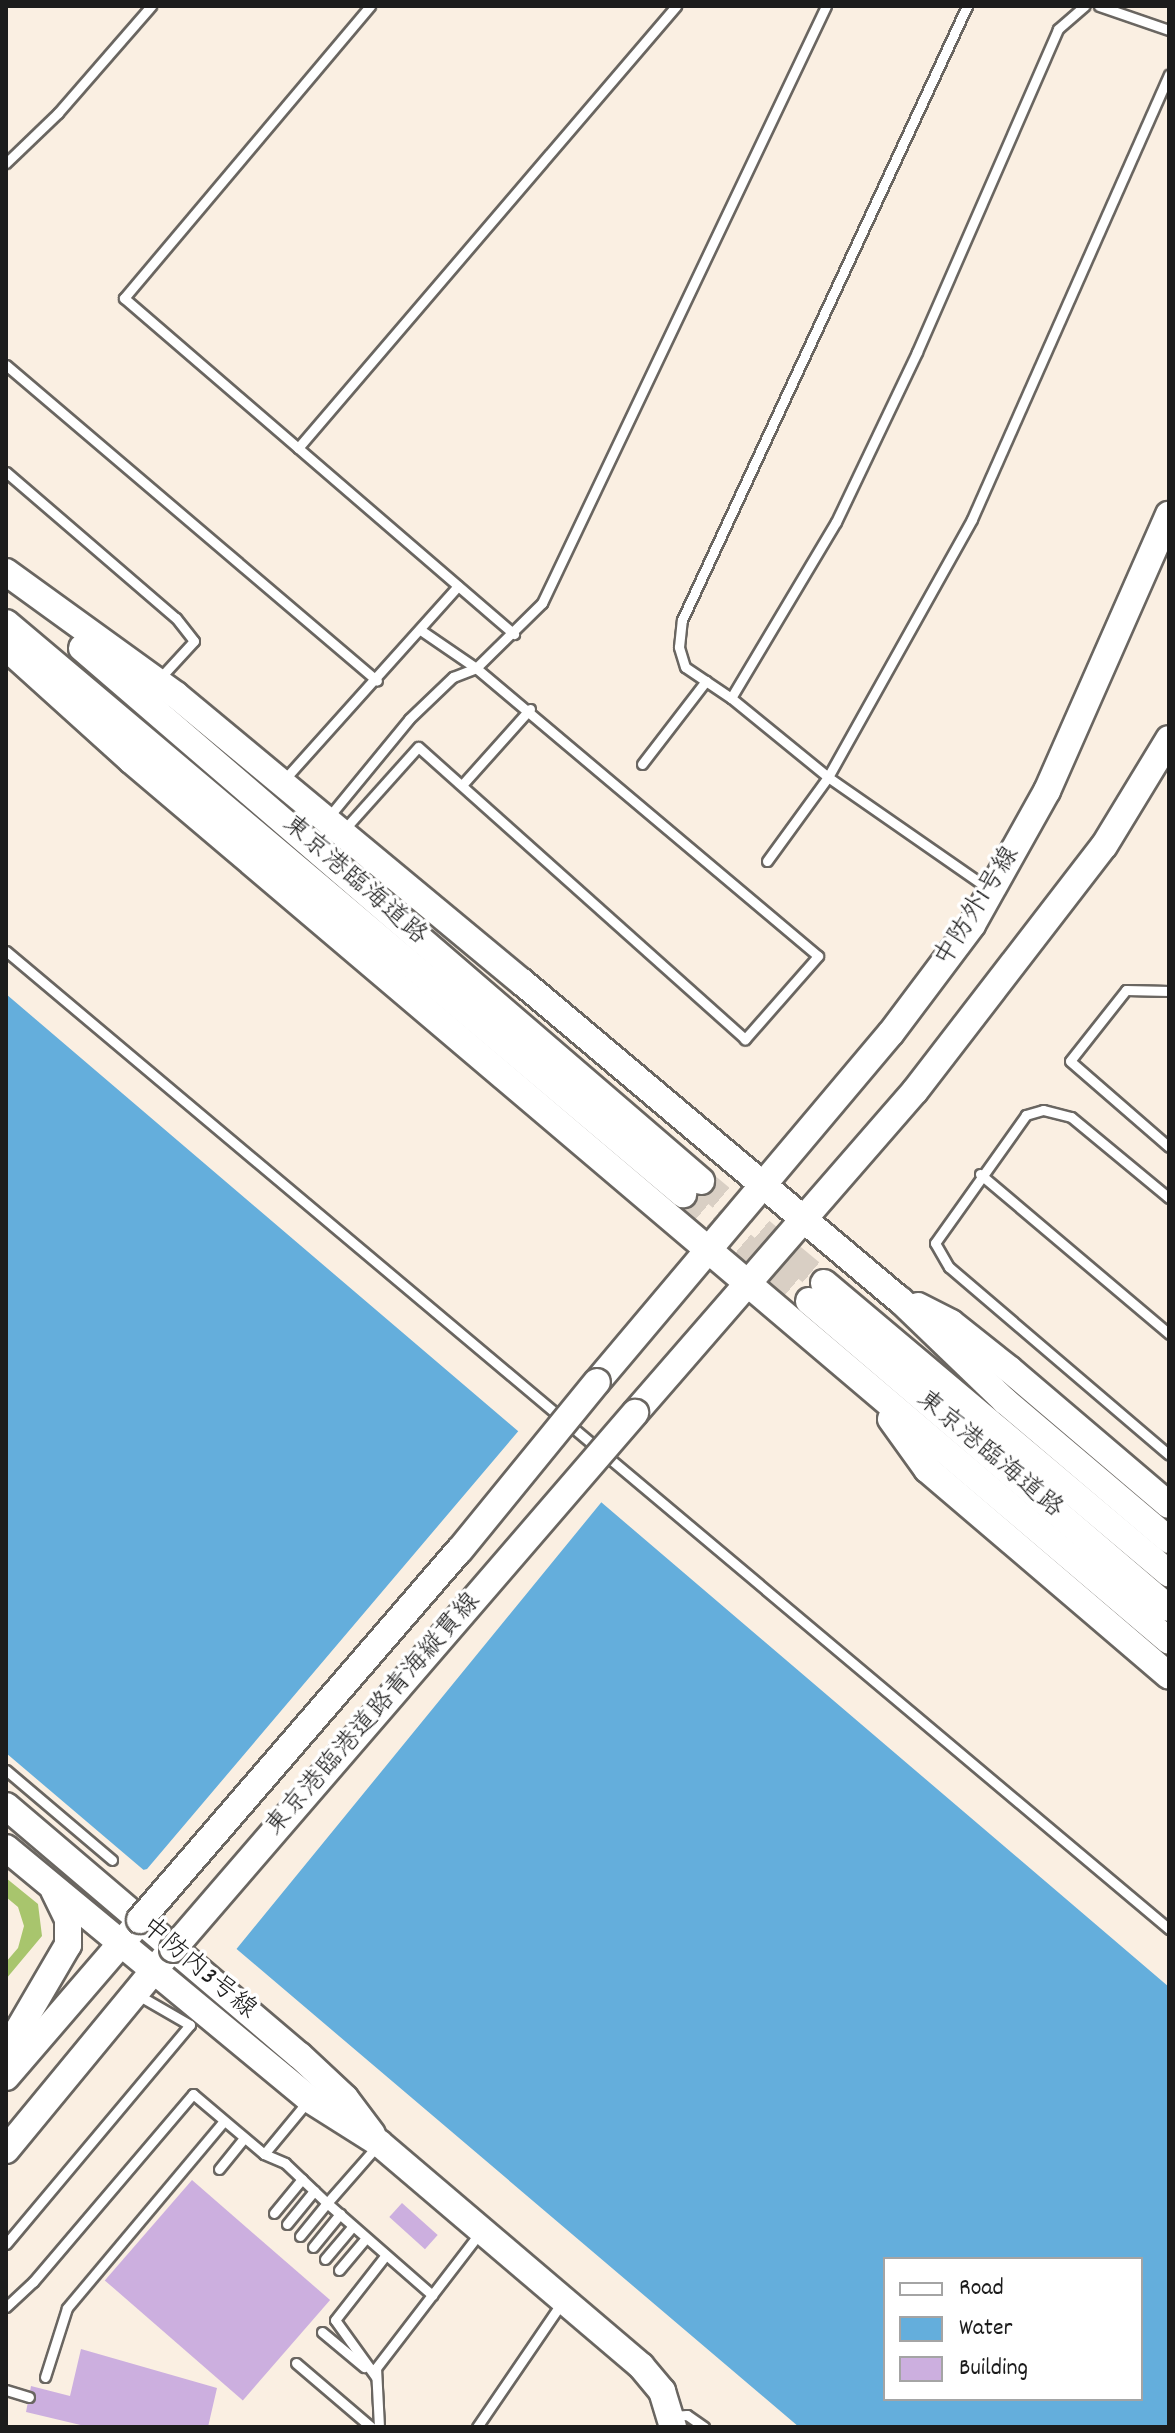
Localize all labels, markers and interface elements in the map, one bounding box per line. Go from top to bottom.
street label: 東京港臨海道路 [275,810,433,952]
street label: 中防外1号線 [929,841,1027,973]
street label: 東京港臨海道路 [909,1385,1069,1525]
street label: 東京港臨港道路青海縦貫線 [260,1587,488,1843]
street label: 中防内3号線 [134,1912,262,2026]
legend [883,2257,1143,2401]
text: Road [959,2272,1004,2306]
text: Water [959,2312,1012,2346]
text: Building [959,2352,1028,2386]

